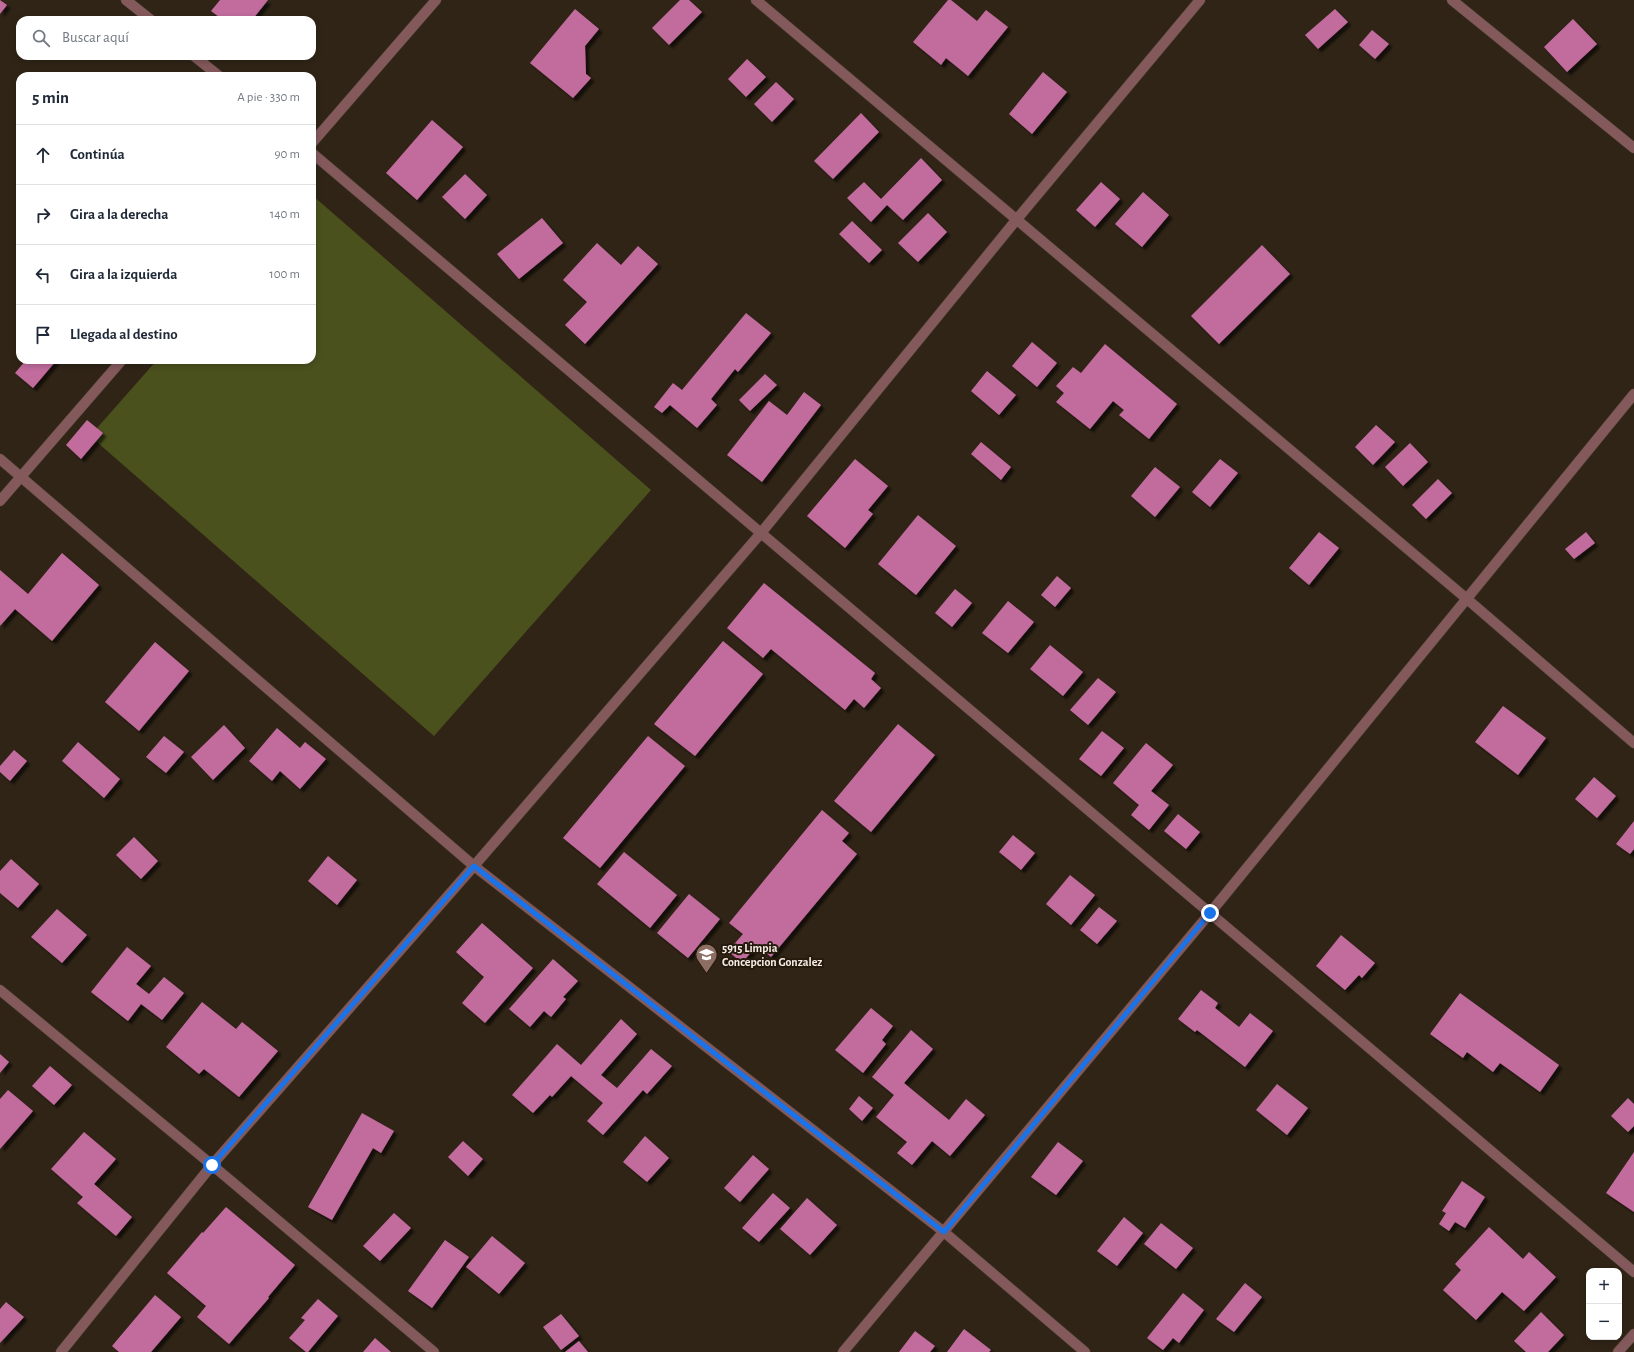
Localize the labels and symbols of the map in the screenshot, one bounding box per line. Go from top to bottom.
route end [1201,904,1219,922]
school or university icon: 5915 Limpia Concepcion Gonzalez [693,942,719,975]
place label: 5915 Limpia Concepcion Gonzalez [722,942,822,968]
route start [203,1156,221,1174]

